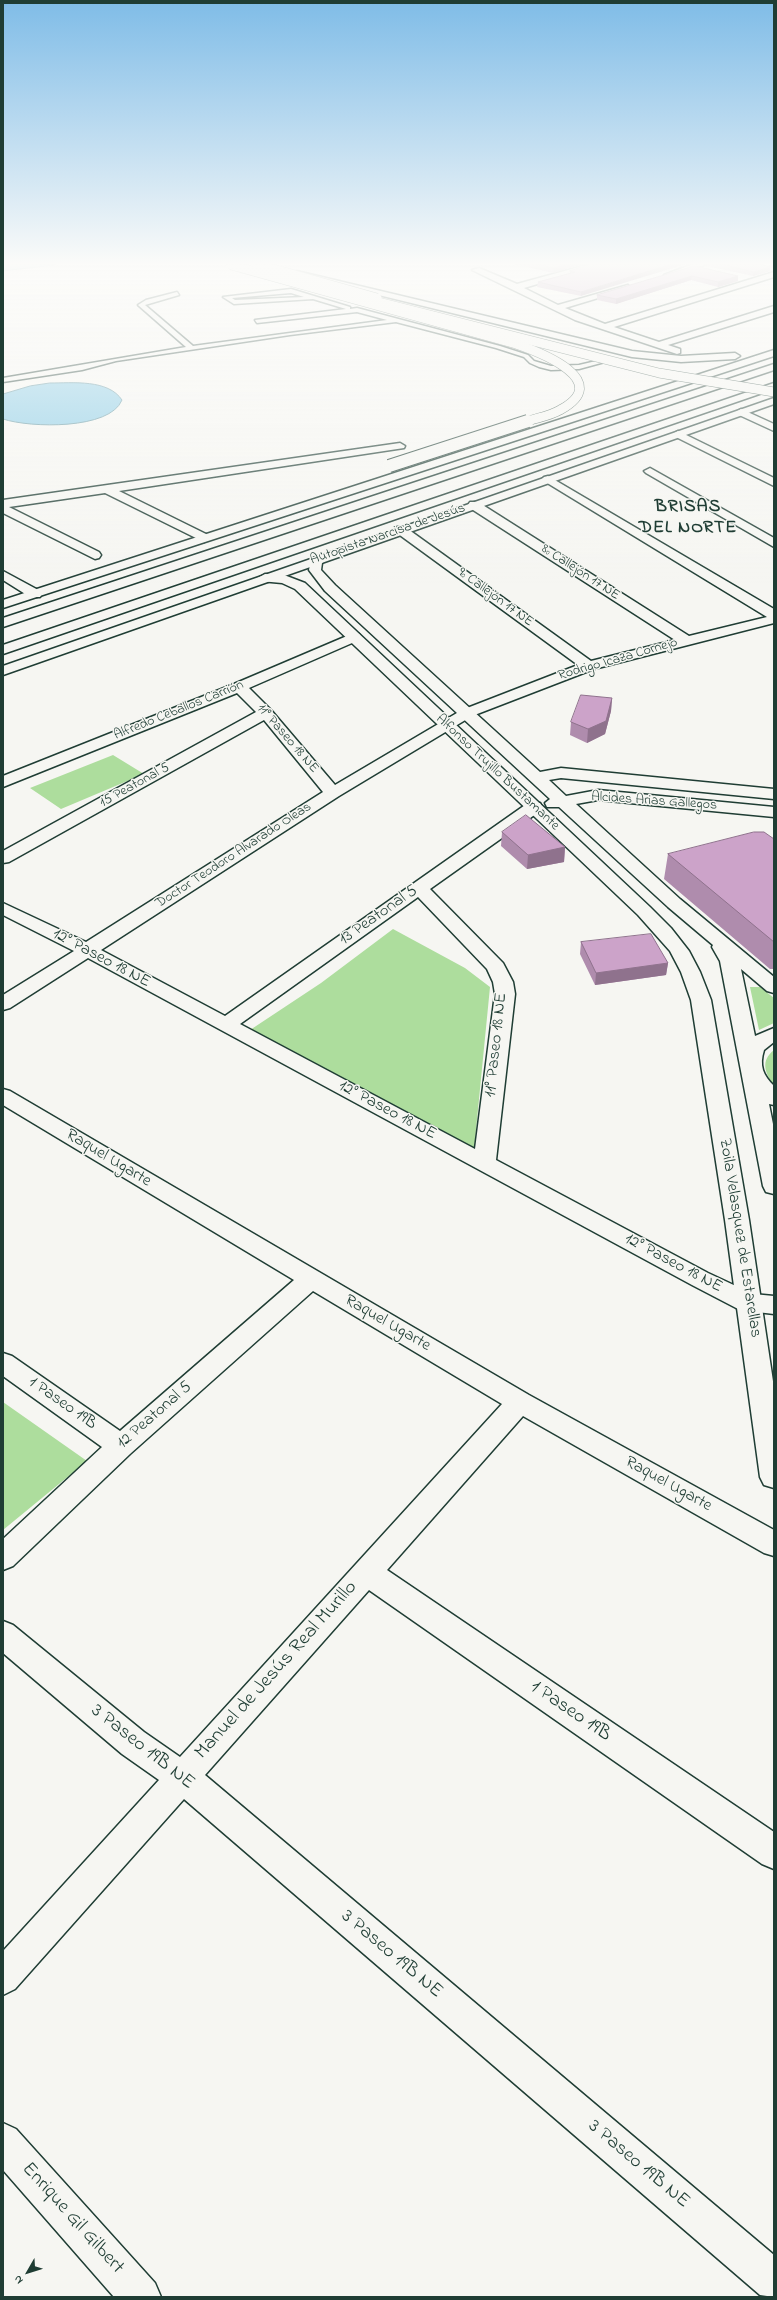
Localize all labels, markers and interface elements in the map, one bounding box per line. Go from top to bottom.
district label: BRISAS DEL NORTE [639,497,737,540]
street label: Autopista Narcisa de Jesús [308,501,468,569]
street label: 8º Callejón 17 NE [537,541,623,605]
street label: 9º Callejón 17 NE [454,565,536,631]
street label: Rodrigo Icaza Cornejo [556,635,680,685]
street label: Alfredo Ceballos Carrión [112,677,246,745]
street label: 11° Paseo 18 NE [252,701,322,777]
street label: Alfonso Trujillo Bustamante [432,711,562,835]
street label: 15 Peatonal 5 [97,760,173,812]
street label: Alcides Arias Gallegos [590,789,718,815]
street label: Doctor Teodoro Alvarado Oleas [153,799,315,913]
street label: 13 Peatonal 5 [336,881,422,951]
street label: 12° Paseo 18 NE [49,925,153,993]
street label: 11° Paseo 18 NE [481,992,513,1098]
street label: 12° Paseo 18 NE [335,1077,439,1145]
street label: Raquel Ugarte [62,1125,154,1193]
street label: Zoila Velasquez de Estarellas [713,1137,765,1339]
street label: 12° Paseo 18 NE [621,1230,725,1298]
street label: Raquel Ugarte [340,1291,434,1357]
street label: 1 Paseo 19B [24,1373,100,1435]
street label: 12 Peatonal 5 [113,1378,197,1454]
street label: Raquel Ugarte [621,1453,715,1517]
street label: Manuel de Jesús Real Murillo [191,1577,363,1765]
street label: 1 Paseo 19B [525,1676,615,1748]
street label: 3 Paseo 19B NE [85,1700,199,1796]
street label: 3 Paseo 19B NE [335,1905,447,2005]
street label: 3 Paseo 19B NE [582,2115,694,2215]
street label: Enrique Gil Gilbert [16,2158,128,2280]
north arrow [8,2252,48,2292]
text: N [10,2272,27,2287]

